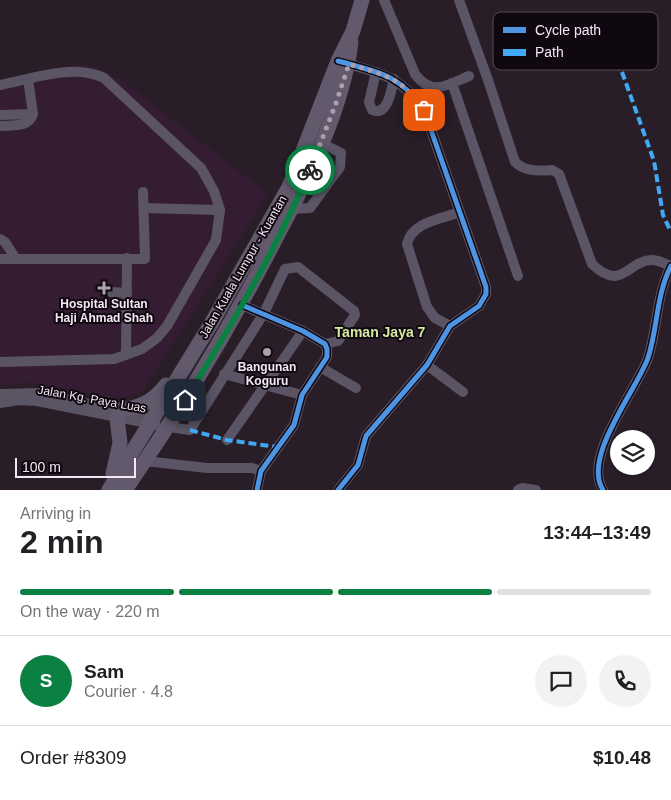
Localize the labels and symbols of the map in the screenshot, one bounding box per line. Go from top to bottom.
legend [493,12,658,70]
text: Cycle path [535,22,601,38]
text: Path [535,44,564,60]
pin [403,89,445,131]
courier [285,145,335,195]
street label: Jalan Kuala Lumpur - Kuantan [196,193,290,341]
marker: Hospital Sultan Haji Ahmad Shah [97,281,111,295]
place label: Hospital Sultan Haji Ahmad Shah [55,297,153,325]
district label: Taman Jaya 7 [335,324,426,340]
marker: Bangunan Koguru [261,346,273,358]
place label: Bangunan Koguru [238,360,296,388]
pin [164,379,206,421]
street label: Jalan Kg. Paya Luas [37,383,147,415]
scale bar [15,455,136,478]

